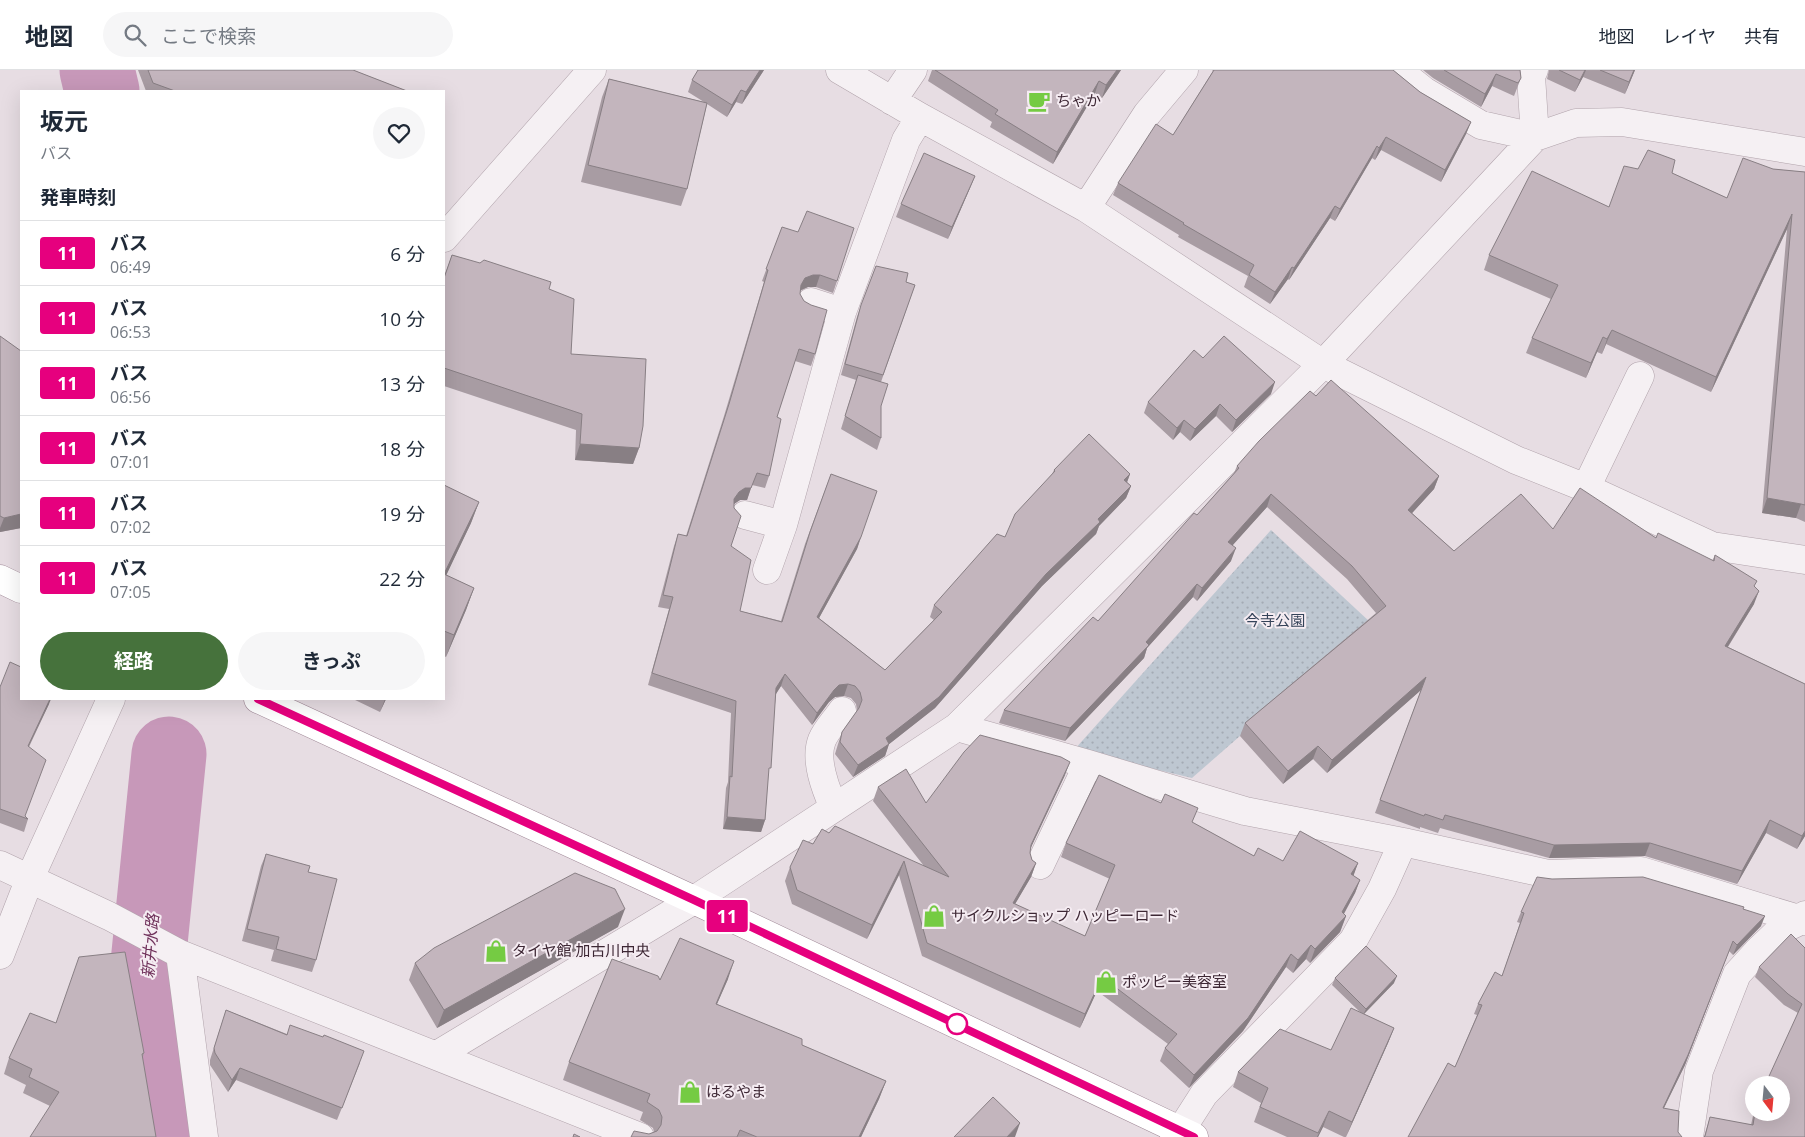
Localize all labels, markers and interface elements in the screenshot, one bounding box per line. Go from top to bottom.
search box [103,12,453,57]
text: 地図 [25,19,73,52]
icon: search [121,21,149,49]
text: ここで検索 [161,23,256,49]
text: 地図 [1599,24,1635,48]
text: レイヤ [1663,24,1716,48]
text: 共有 [1744,24,1780,48]
cafe icon: ちゃか [1026,88,1052,114]
place label: ちゃか [1056,90,1101,110]
text: 坂元 [40,104,88,137]
button: heart [373,107,425,159]
text: バス [40,142,72,164]
text: 発車時刻 [40,184,116,210]
text: バス [110,230,148,256]
text: 11 [57,241,78,265]
text: 6 分 [390,241,425,267]
text: 06:49 [110,256,151,278]
text: バス [110,295,148,321]
text: 11 [57,306,78,330]
text: 10 分 [379,306,425,332]
text: 06:53 [110,321,151,343]
text: バス [110,360,148,386]
text: 11 [57,371,78,395]
text: 13 分 [379,371,425,397]
text: 06:56 [110,386,151,408]
text: バス [110,425,148,451]
text: 11 [57,436,78,460]
text: 18 分 [379,436,425,462]
text: 07:01 [110,451,151,473]
text: バス [110,490,148,516]
text: 11 [57,501,78,525]
text: 19 分 [379,501,425,527]
text: 07:02 [110,516,151,538]
text: バス [110,555,148,581]
text: 11 [57,566,78,590]
text: 22 分 [379,566,425,592]
text: 07:05 [110,581,151,603]
park label: 今寺公園 [1245,610,1305,630]
button: 経路 [40,632,228,690]
button: きっぷ [238,632,425,690]
line badge: 11 [704,900,750,932]
shop icon: サイクルショップ ハッピーロード [921,903,947,929]
text: 11 [717,904,737,928]
place label: サイクルショップ ハッピーロード [951,905,1179,925]
water label: 新井水路 [136,911,164,979]
shop icon: タイヤ館 加古川中央 [483,938,509,964]
place label: タイヤ館 加古川中央 [512,940,650,960]
shop icon: ポッピー美容室 [1093,969,1119,995]
place label: ポッピー美容室 [1122,971,1227,991]
unlabelled marker [946,1013,968,1035]
north arrow [1745,1076,1790,1121]
map controls [1745,1076,1790,1121]
shop icon: はるやま [677,1079,703,1105]
place label: はるやま [706,1081,766,1101]

